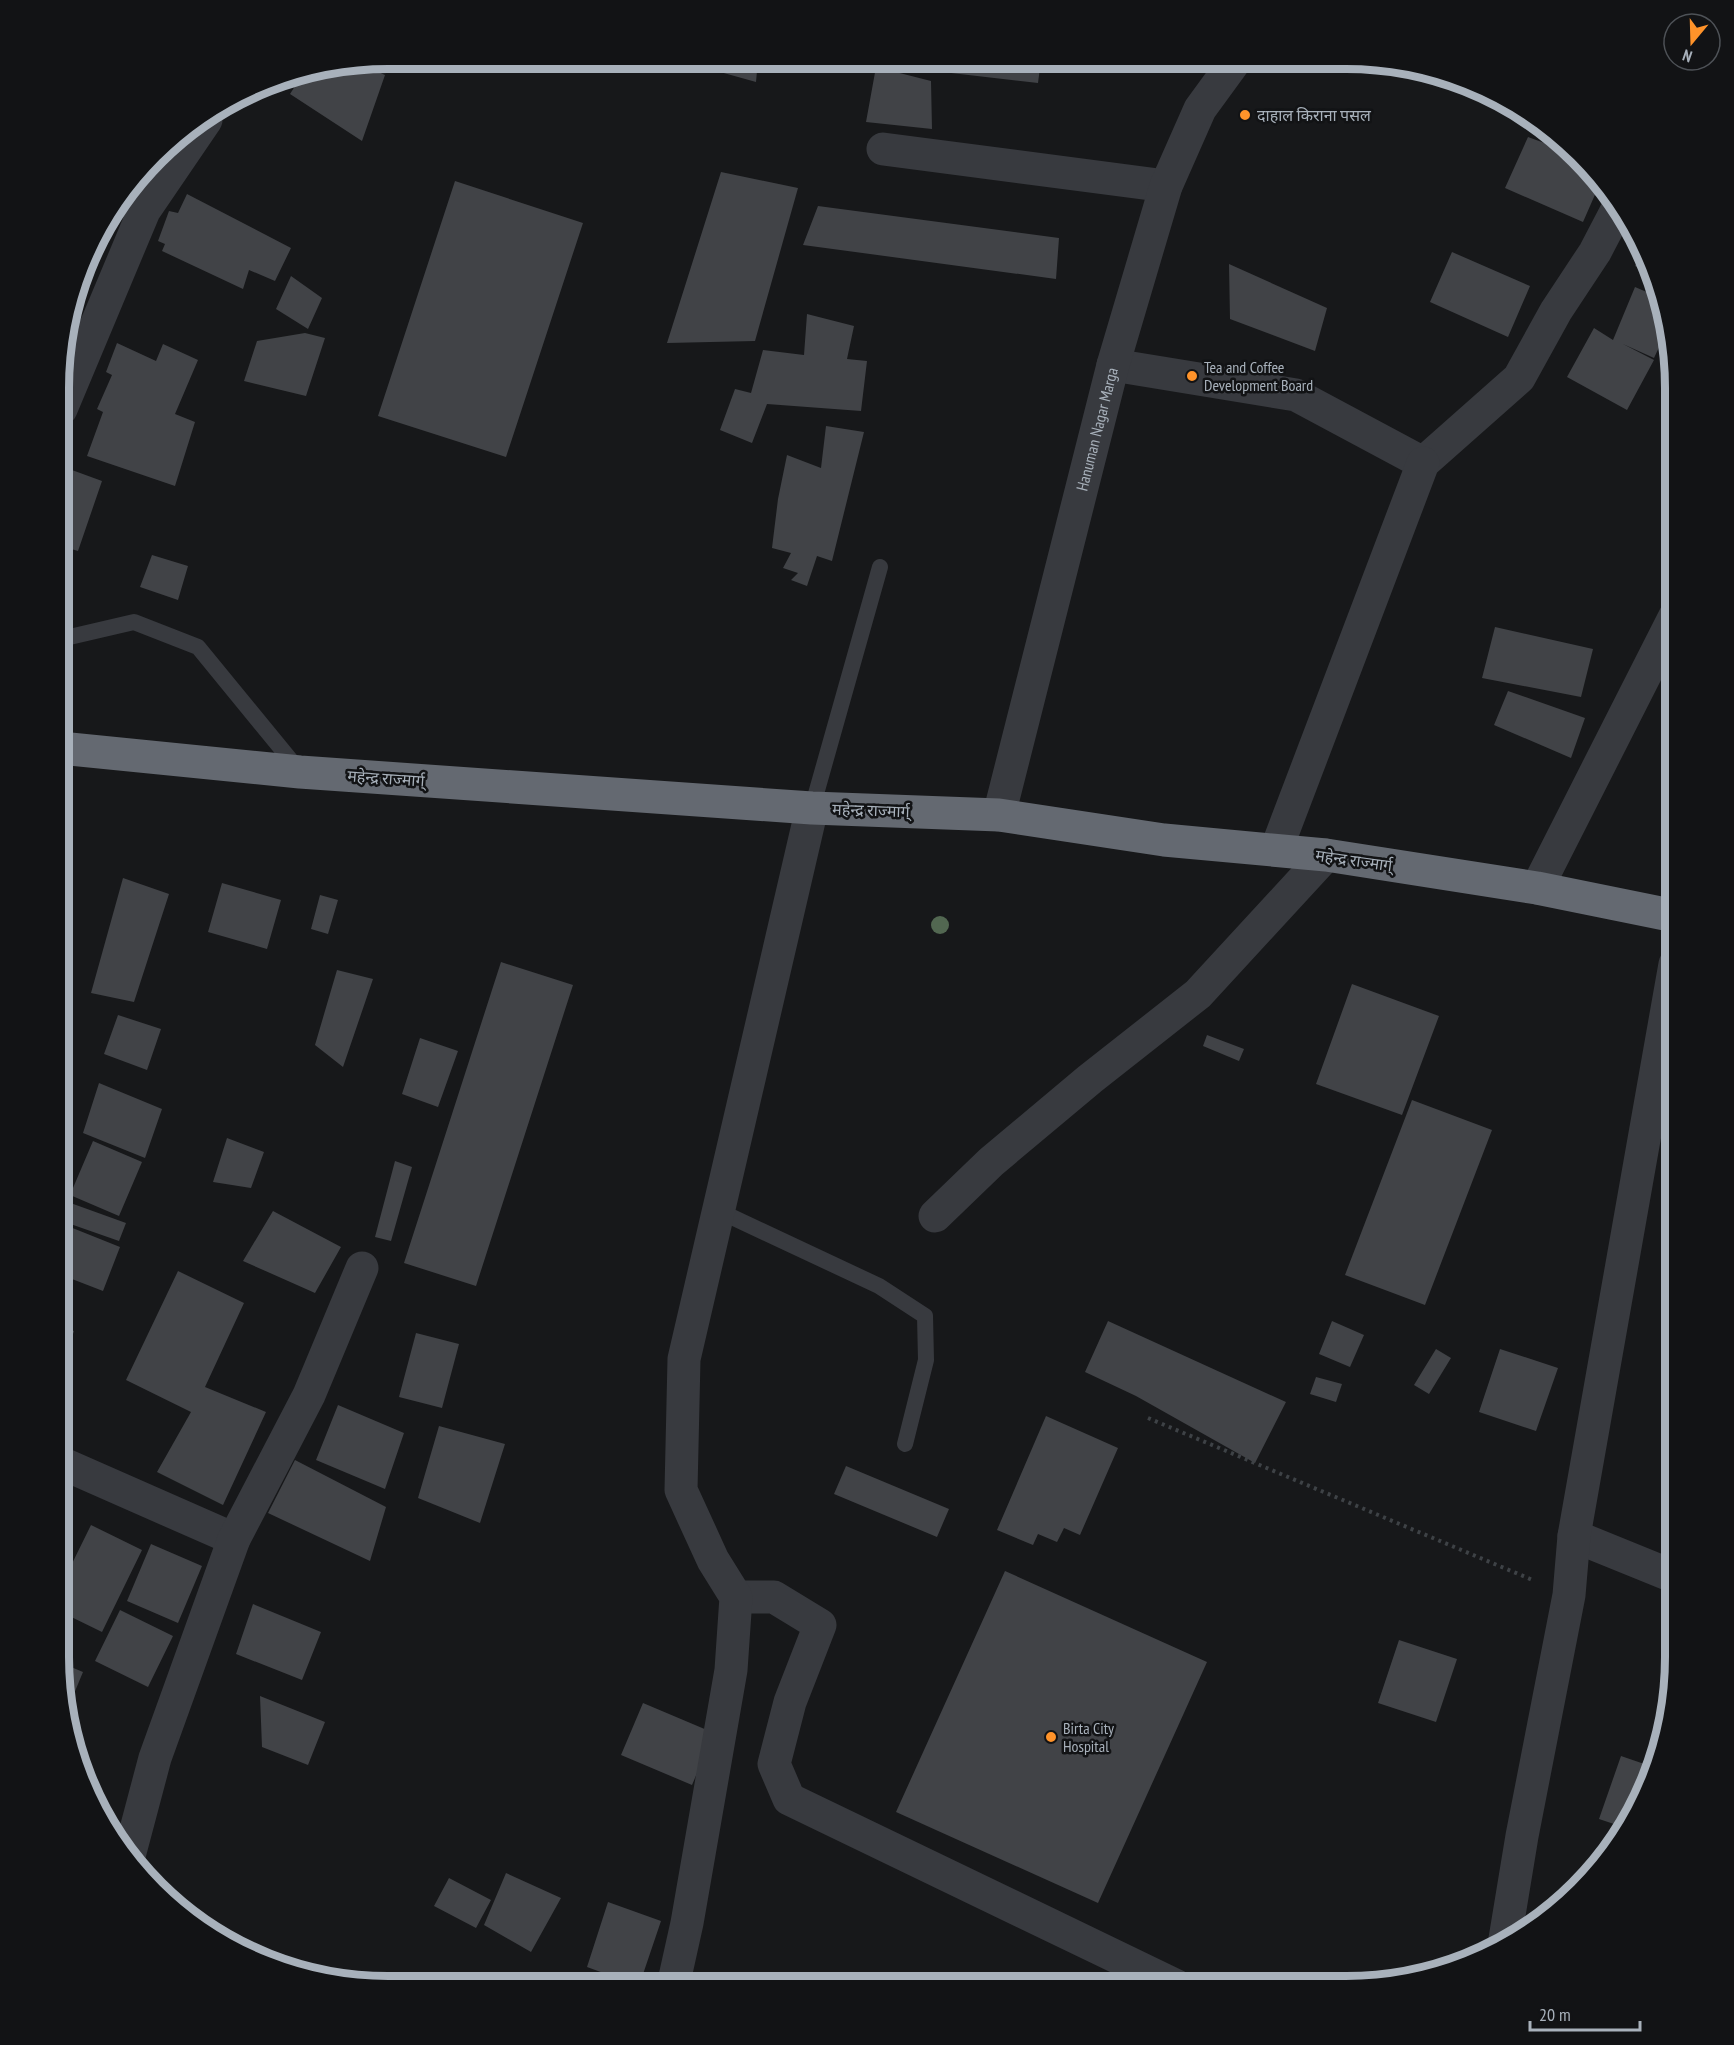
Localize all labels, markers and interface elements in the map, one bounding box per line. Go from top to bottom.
north arrow [1662,12,1722,72]
text: N [1680,45,1694,67]
place label: दाहाल किराना पसल [1257,105,1372,125]
marker: दाहाल किराना पसल [1238,108,1252,122]
place label: Tea and Coffee Development Board [1204,357,1313,395]
street label: Hanuman Nagar Marga [1071,365,1122,493]
marker: Tea and Coffee Development Board [1185,369,1199,383]
street label: महेन्द्र राज्मार्ग् [347,765,428,792]
street label: महेन्द्र राज्मार्ग् [832,799,913,822]
street label: महेन्द्र राज्मार्ग् [1314,845,1397,877]
place label: Birta City Hospital [1063,1718,1114,1756]
marker: Birta City Hospital [1044,1730,1058,1744]
scale bar [1530,1994,1640,2032]
text: 20 m [1539,2003,1571,2026]

